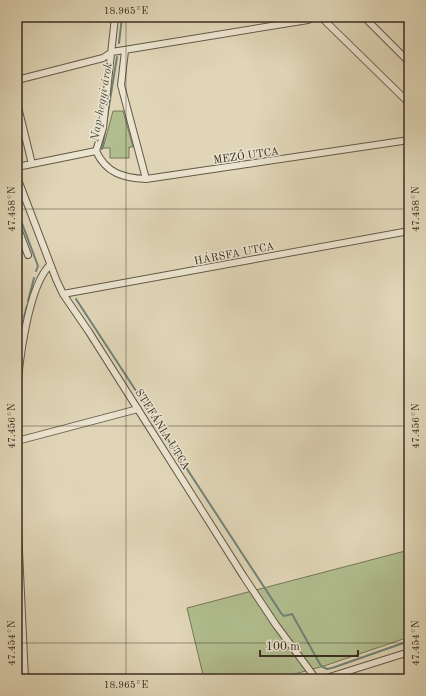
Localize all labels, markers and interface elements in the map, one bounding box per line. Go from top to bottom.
text: 18.965°E [104,6,148,16]
water label: Nap-hegyi árok [89,62,115,144]
street label: MEZŐ UTCA [212,144,280,167]
text: 47.458°N [7,186,17,232]
text: 47.458°N [411,186,421,232]
street label: HÁRSFA UTCA [193,239,276,268]
street label: STEFÁNIA UTCA [132,386,193,473]
text: 47.456°N [7,403,17,449]
text: 47.456°N [411,403,421,449]
text: 47.454°N [7,620,17,666]
text: 47.454°N [411,620,421,666]
scale bar [260,632,358,658]
text: 100 m [266,641,300,653]
text: 18.965°E [104,680,148,690]

